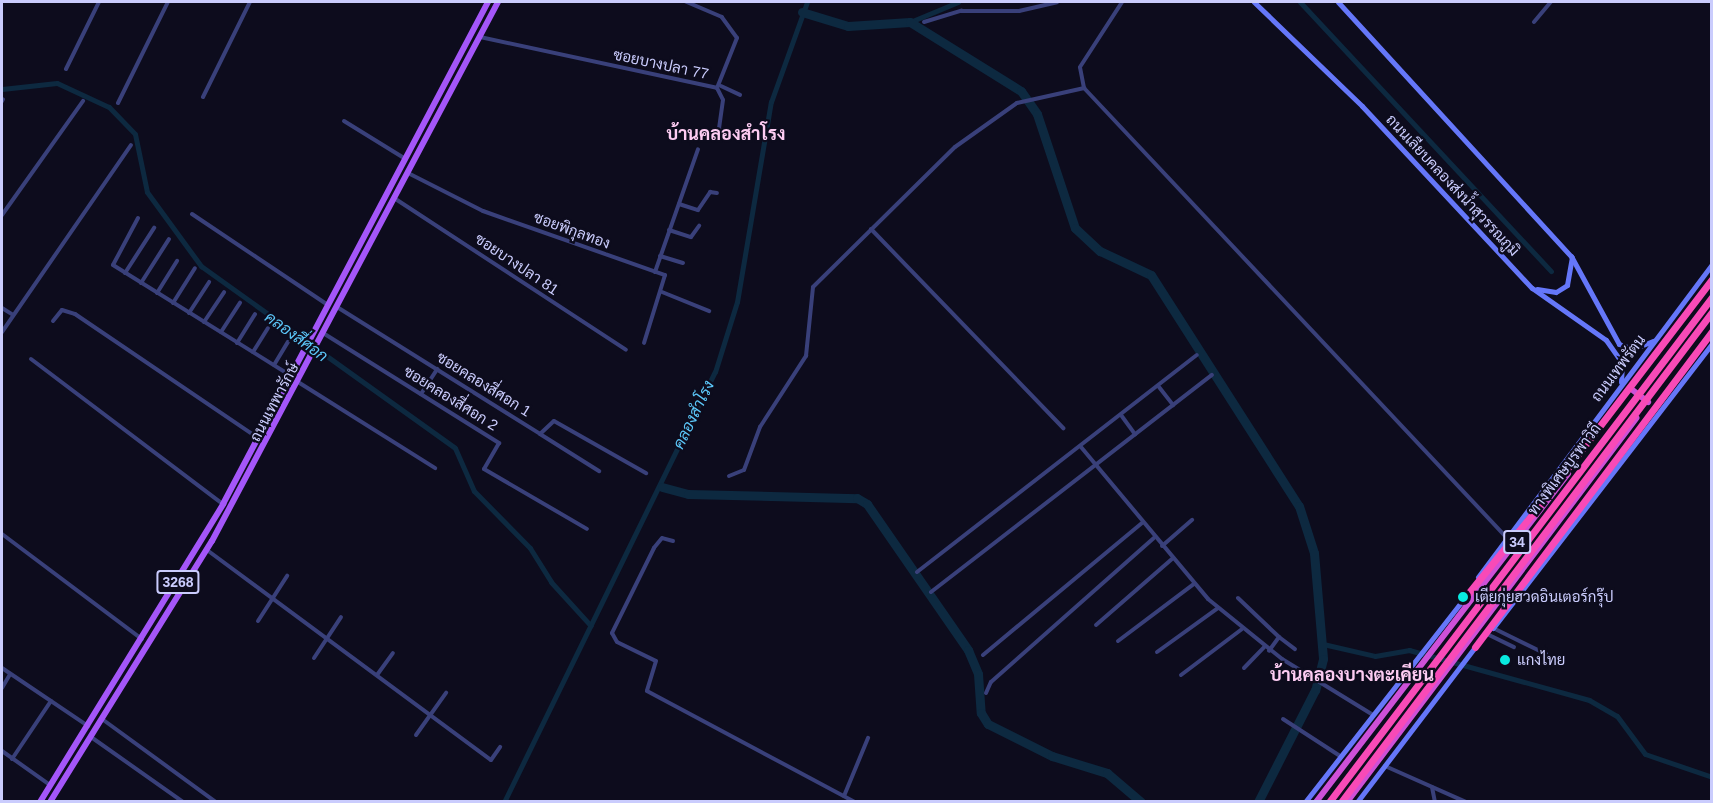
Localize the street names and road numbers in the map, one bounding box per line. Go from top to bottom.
street label: ซอยบางปลา 77 [612,45,710,83]
street label: ถนนเลียบคลองส่งน้ำสุวรรณภูมิ [1383,111,1523,259]
street label: ซอยพิกุลทอง [531,208,613,252]
street label: ซอยบางปลา 81 [472,229,562,299]
street label: ถนนเทพรัตน [1587,331,1649,405]
street label: ซอยคลองสี่ศอก 1 [434,348,534,420]
street label: ถนนเทพารักษ์ [246,360,302,444]
street label: ซอยคลองสี่ศอก 2 [401,362,501,434]
street label: ทางพิเศษบูรพาวิถี [1524,420,1604,518]
road number: 34 [1502,531,1532,553]
road number: 3268 [156,571,201,593]

